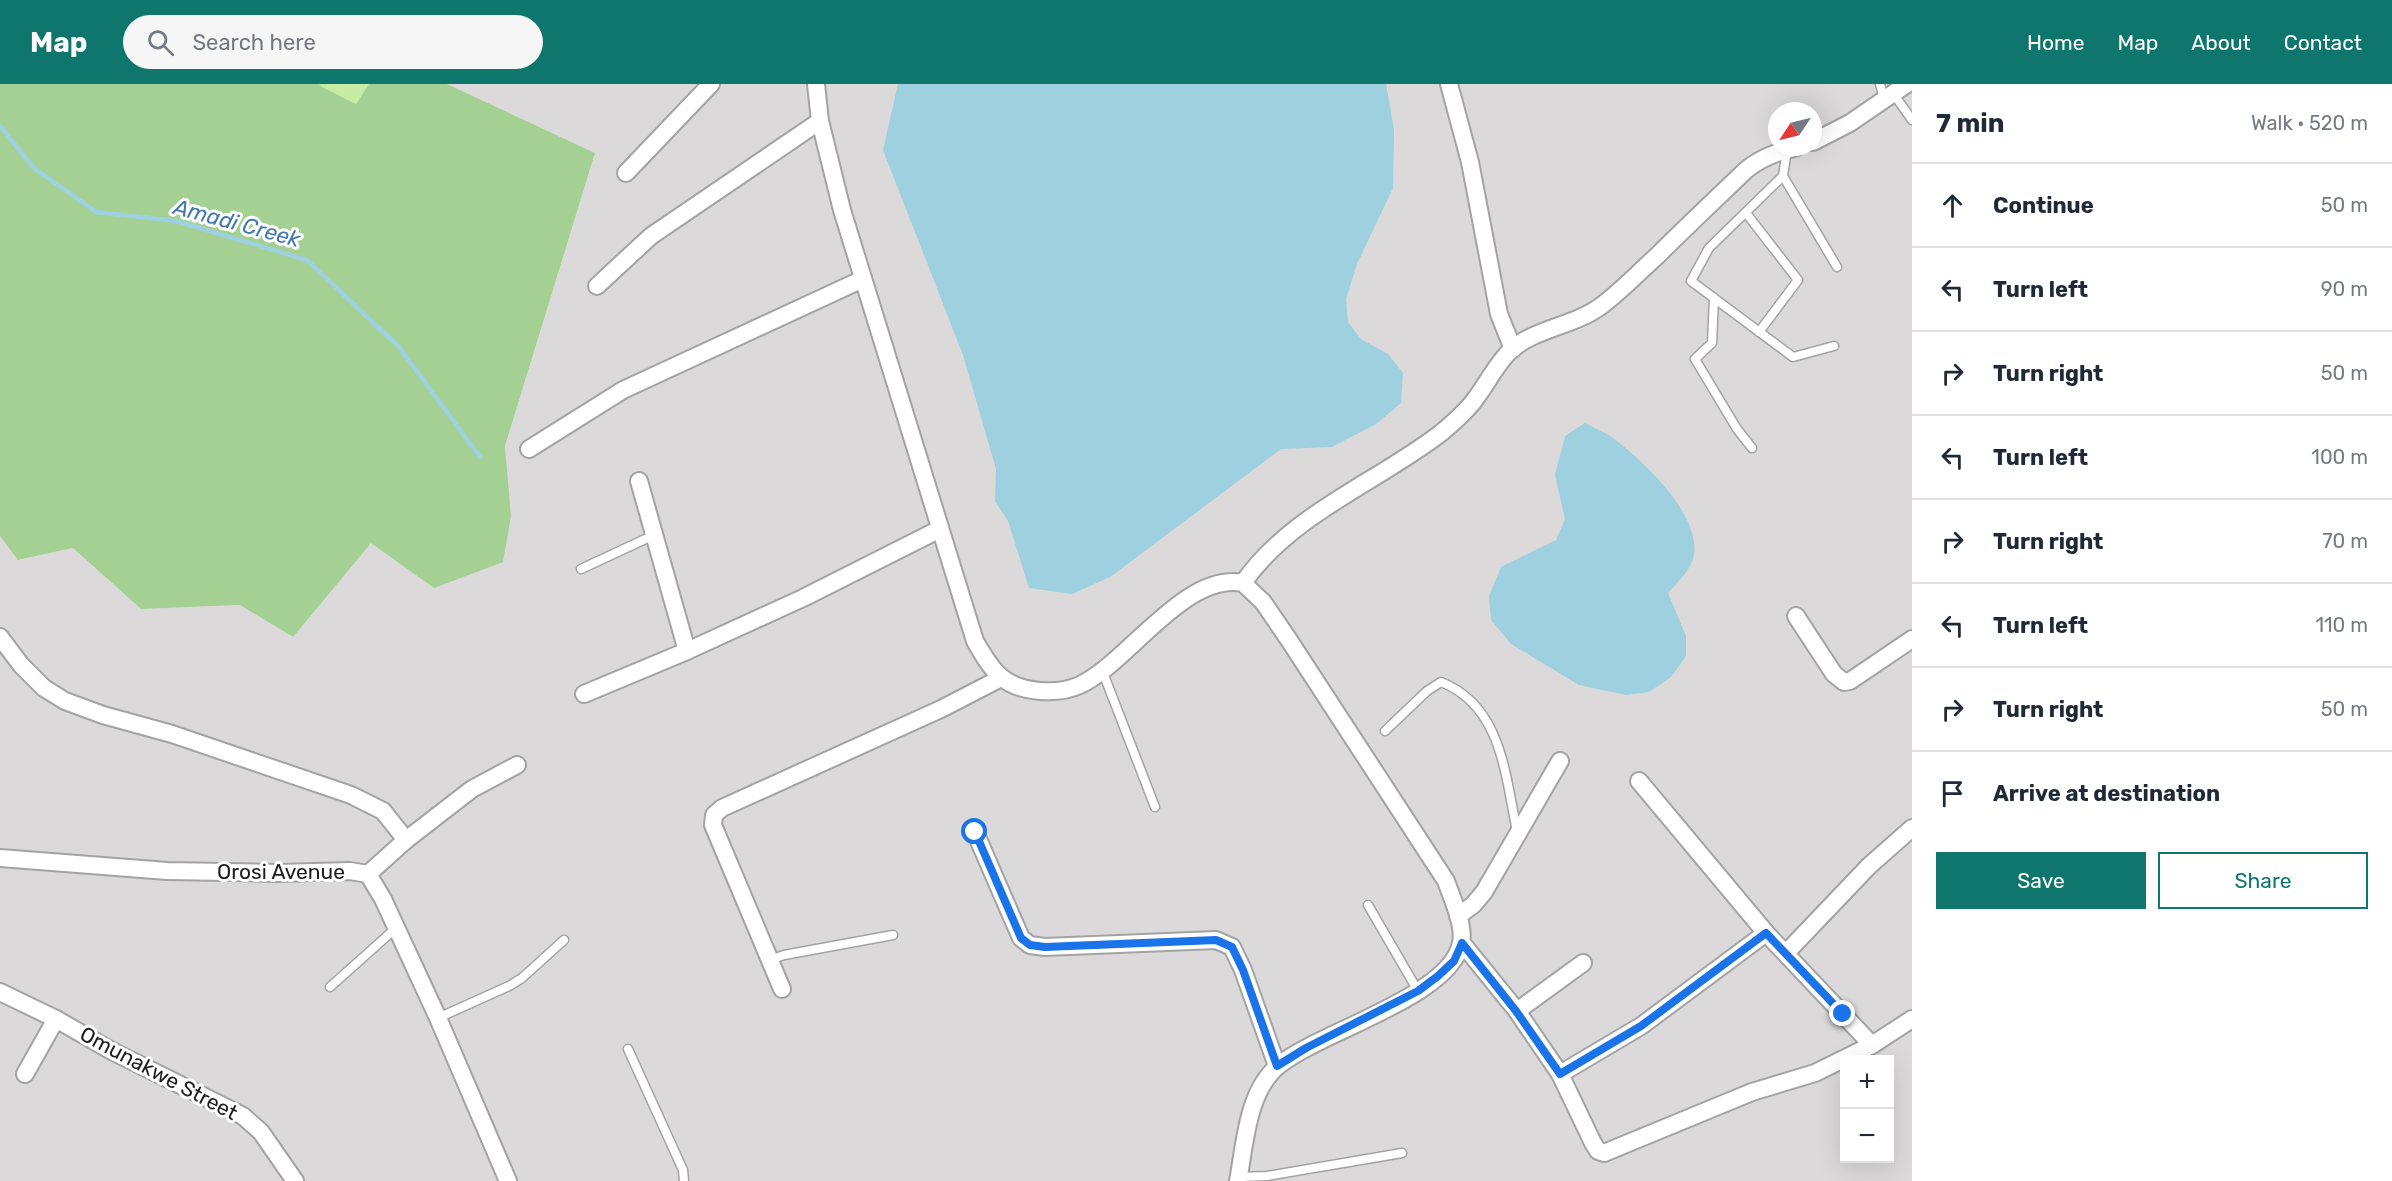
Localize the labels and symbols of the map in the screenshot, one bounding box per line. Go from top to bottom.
north arrow [1768,102,1822,156]
water label: Amadi Creek [170,193,304,253]
route start [961,818,987,844]
street label: Orosi Avenue [217,859,345,884]
route end [1829,1000,1855,1026]
street label: Omunakwe Street [76,1021,242,1125]

